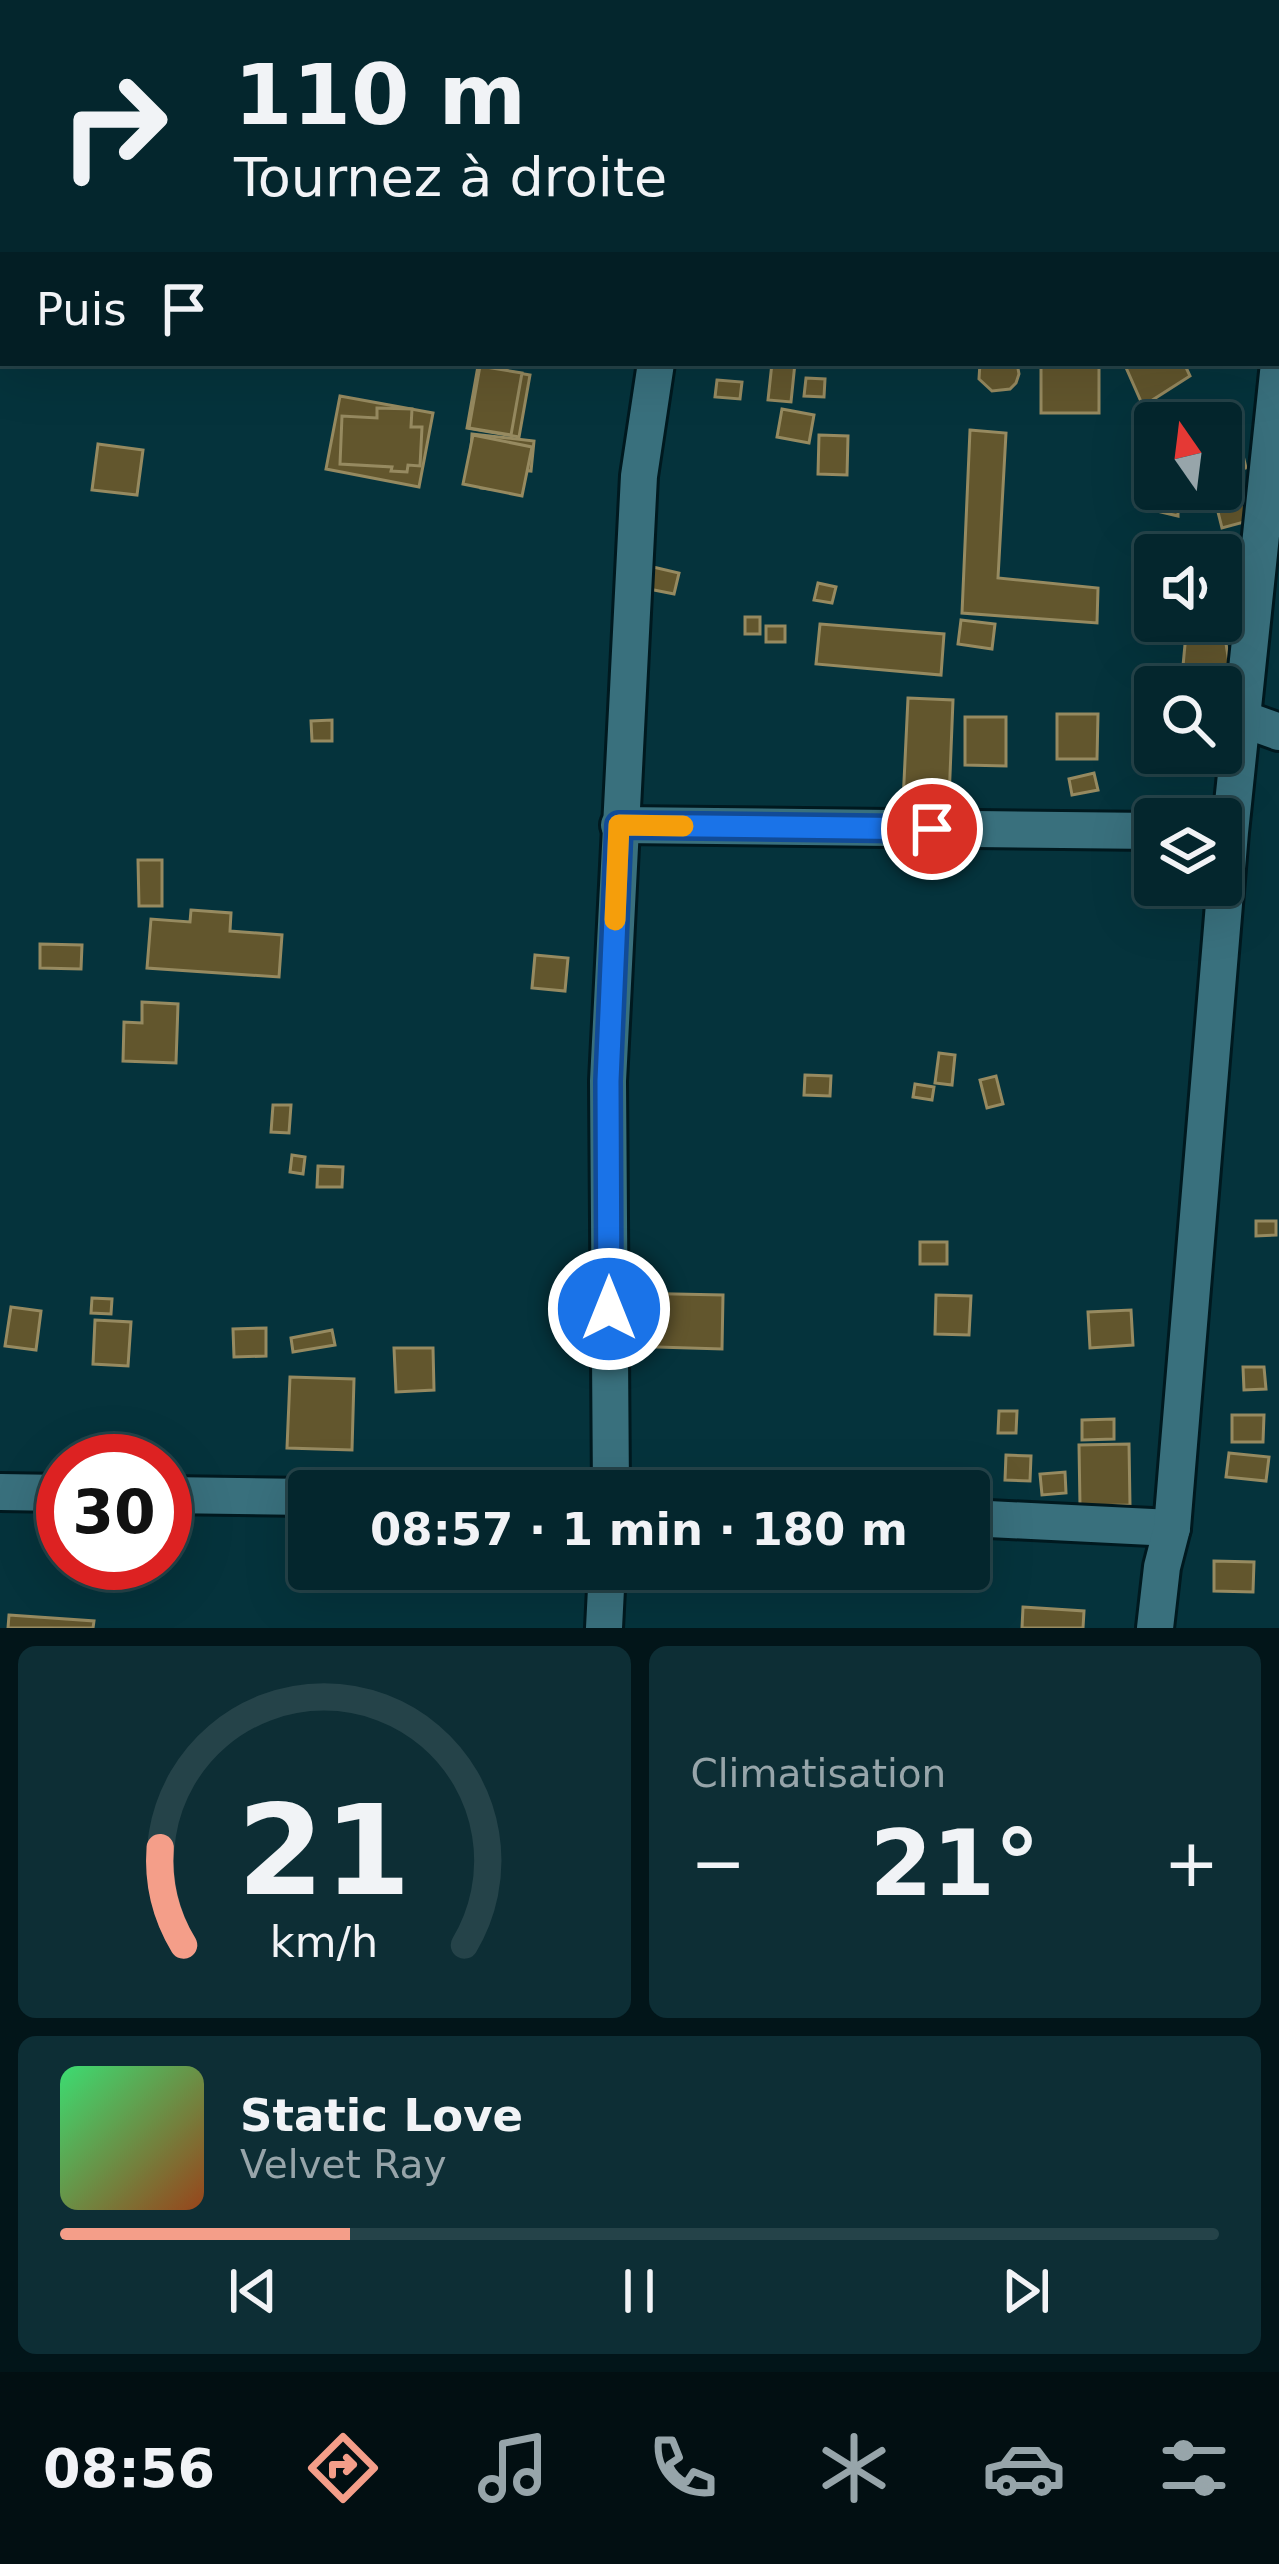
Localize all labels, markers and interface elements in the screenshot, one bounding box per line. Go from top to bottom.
text: 110 m [234,46,526,144]
icon: right [36,48,192,204]
text: Tournez à droite [234,146,667,209]
icon: arrive [151,276,217,342]
text: Puis [36,283,127,336]
north arrow [1134,402,1242,510]
map controls [1134,402,1242,906]
button: sound [1134,534,1242,642]
button: search [1134,666,1242,774]
pin [881,778,983,880]
icon: arrive [899,796,965,862]
button: layers [1134,798,1242,906]
position arrow [546,1246,672,1372]
speed limit sign: 30 [36,1434,192,1590]
text: 08:57 · 1 min · 180 m [370,1503,908,1556]
text: Climatisation [691,1751,946,1796]
text: 21 [237,1778,411,1923]
text: 21° [870,1811,1040,1916]
text: − [691,1825,746,1902]
text: + [1164,1825,1219,1902]
text: km/h [270,1917,378,1967]
text: Static Love [240,2089,523,2142]
text: Velvet Ray [240,2142,446,2187]
icon: previous [220,2258,286,2324]
icon: pause [606,2258,672,2324]
icon: next [993,2258,1059,2324]
icon: directions [301,2426,385,2510]
icon: music [471,2426,555,2510]
icon: phone [641,2426,725,2510]
icon: climate [812,2426,896,2510]
icon: car [982,2426,1066,2510]
icon: filters [1152,2426,1236,2510]
text: 08:56 [43,2437,215,2500]

